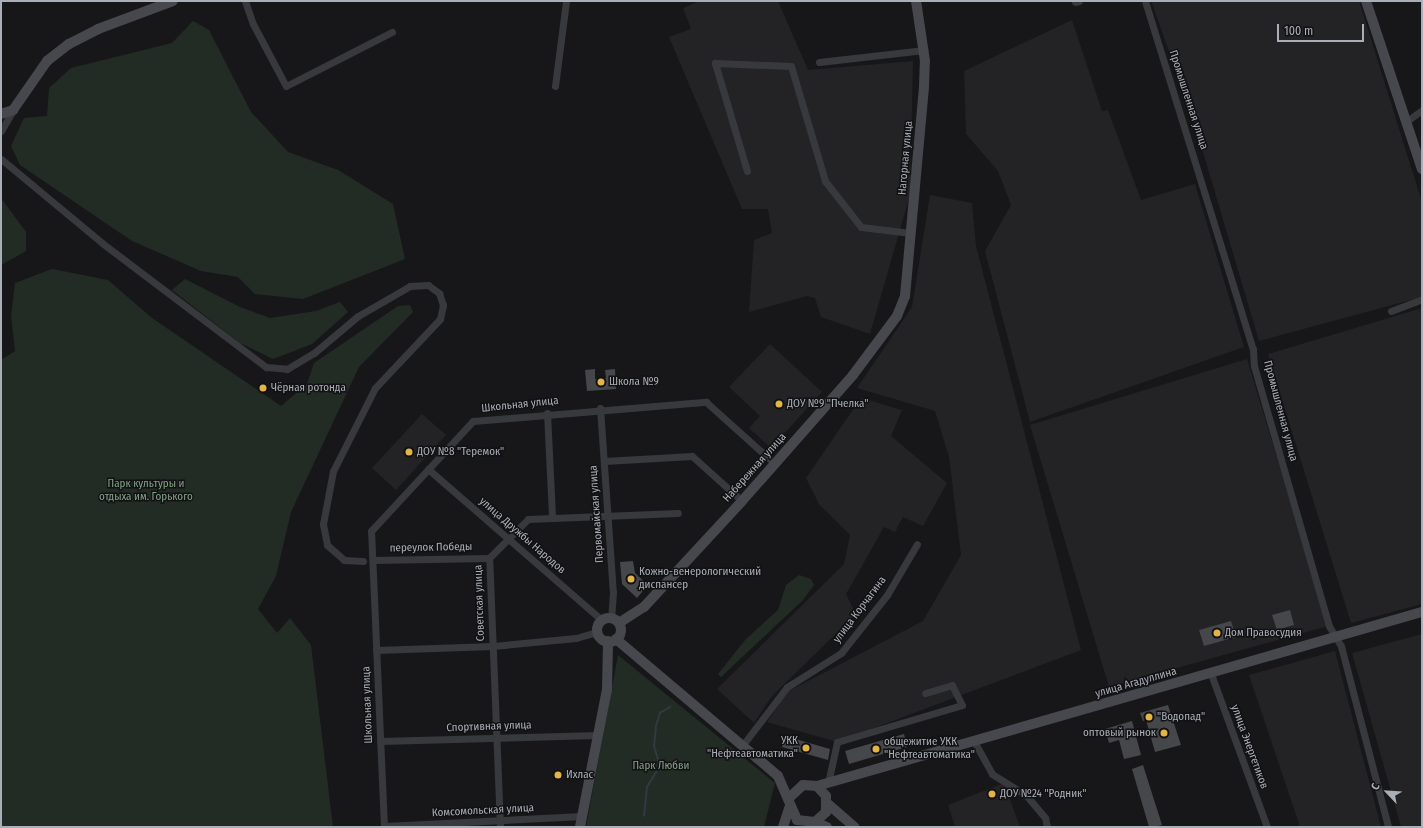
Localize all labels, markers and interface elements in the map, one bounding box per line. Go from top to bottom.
scale bar [1279,16,1366,42]
text: 100 m [1284,24,1313,38]
street label: Промышленная улица [1166,49,1210,151]
street label: Нагорная улица [896,120,916,196]
street label: Промышленная улица [1260,359,1300,463]
place label: Школа №9 [609,375,659,389]
marker: Школа №9 [596,377,606,387]
place label: Чёрная ротонда [271,381,346,395]
marker: Чёрная ротонда [258,383,268,393]
street label: Школьная улица [481,394,559,416]
place label: ДОУ №9 "Пчелка" [787,397,868,411]
marker: ДОУ №9 "Пчелка" [774,399,784,409]
street label: Набережная улица [721,431,789,505]
place label: ДОУ №8 "Теремок" [417,445,504,459]
marker: ДОУ №8 "Теремок" [404,447,414,457]
street label: Первомайская улица [587,465,607,563]
park label: Парк культуры и отдыха им. Горького [99,478,193,504]
street label: улица Дружбы Народов [476,495,568,577]
street label: переулок Победы [389,541,473,555]
street label: Советская улица [472,564,488,642]
place label: Кожно-венерологический диспансер [639,566,761,592]
marker: Кожно-венерологический диспансер [626,574,636,584]
street label: улица Корчагина [831,574,889,646]
place label: Дом Правосудия [1225,626,1302,640]
marker: Дом Правосудия [1212,628,1222,638]
street label: улица Агадуллина [1094,665,1178,701]
street label: Школьная улица [360,666,376,744]
street label: улица Энергетиков [1228,703,1270,791]
place label: "Водопад" [1157,710,1205,724]
marker: "Водопад" [1144,712,1154,722]
street label: Спортивная улица [446,719,532,735]
place label: оптовый рынок [1083,726,1156,740]
marker: оптовый рынок [1159,728,1169,738]
place label: УКК "Нефтеавтоматика" [707,735,798,761]
place label: общежитие УКК "Нефтеавтоматика" [884,736,975,762]
marker: УКК "Нефтеавтоматика" [801,743,811,753]
marker: общежитие УКК "Нефтеавтоматика" [871,744,881,754]
park label: Парк Любви [632,759,690,773]
place label: Ихлас [566,768,593,782]
marker: Ихлас [553,770,563,780]
north arrow [1367,772,1407,812]
text: С [1369,781,1383,792]
place label: ДОУ №24 "Родник" [1000,787,1086,801]
marker: ДОУ №24 "Родник" [987,789,997,799]
street label: Комсомольская улица [432,802,534,820]

